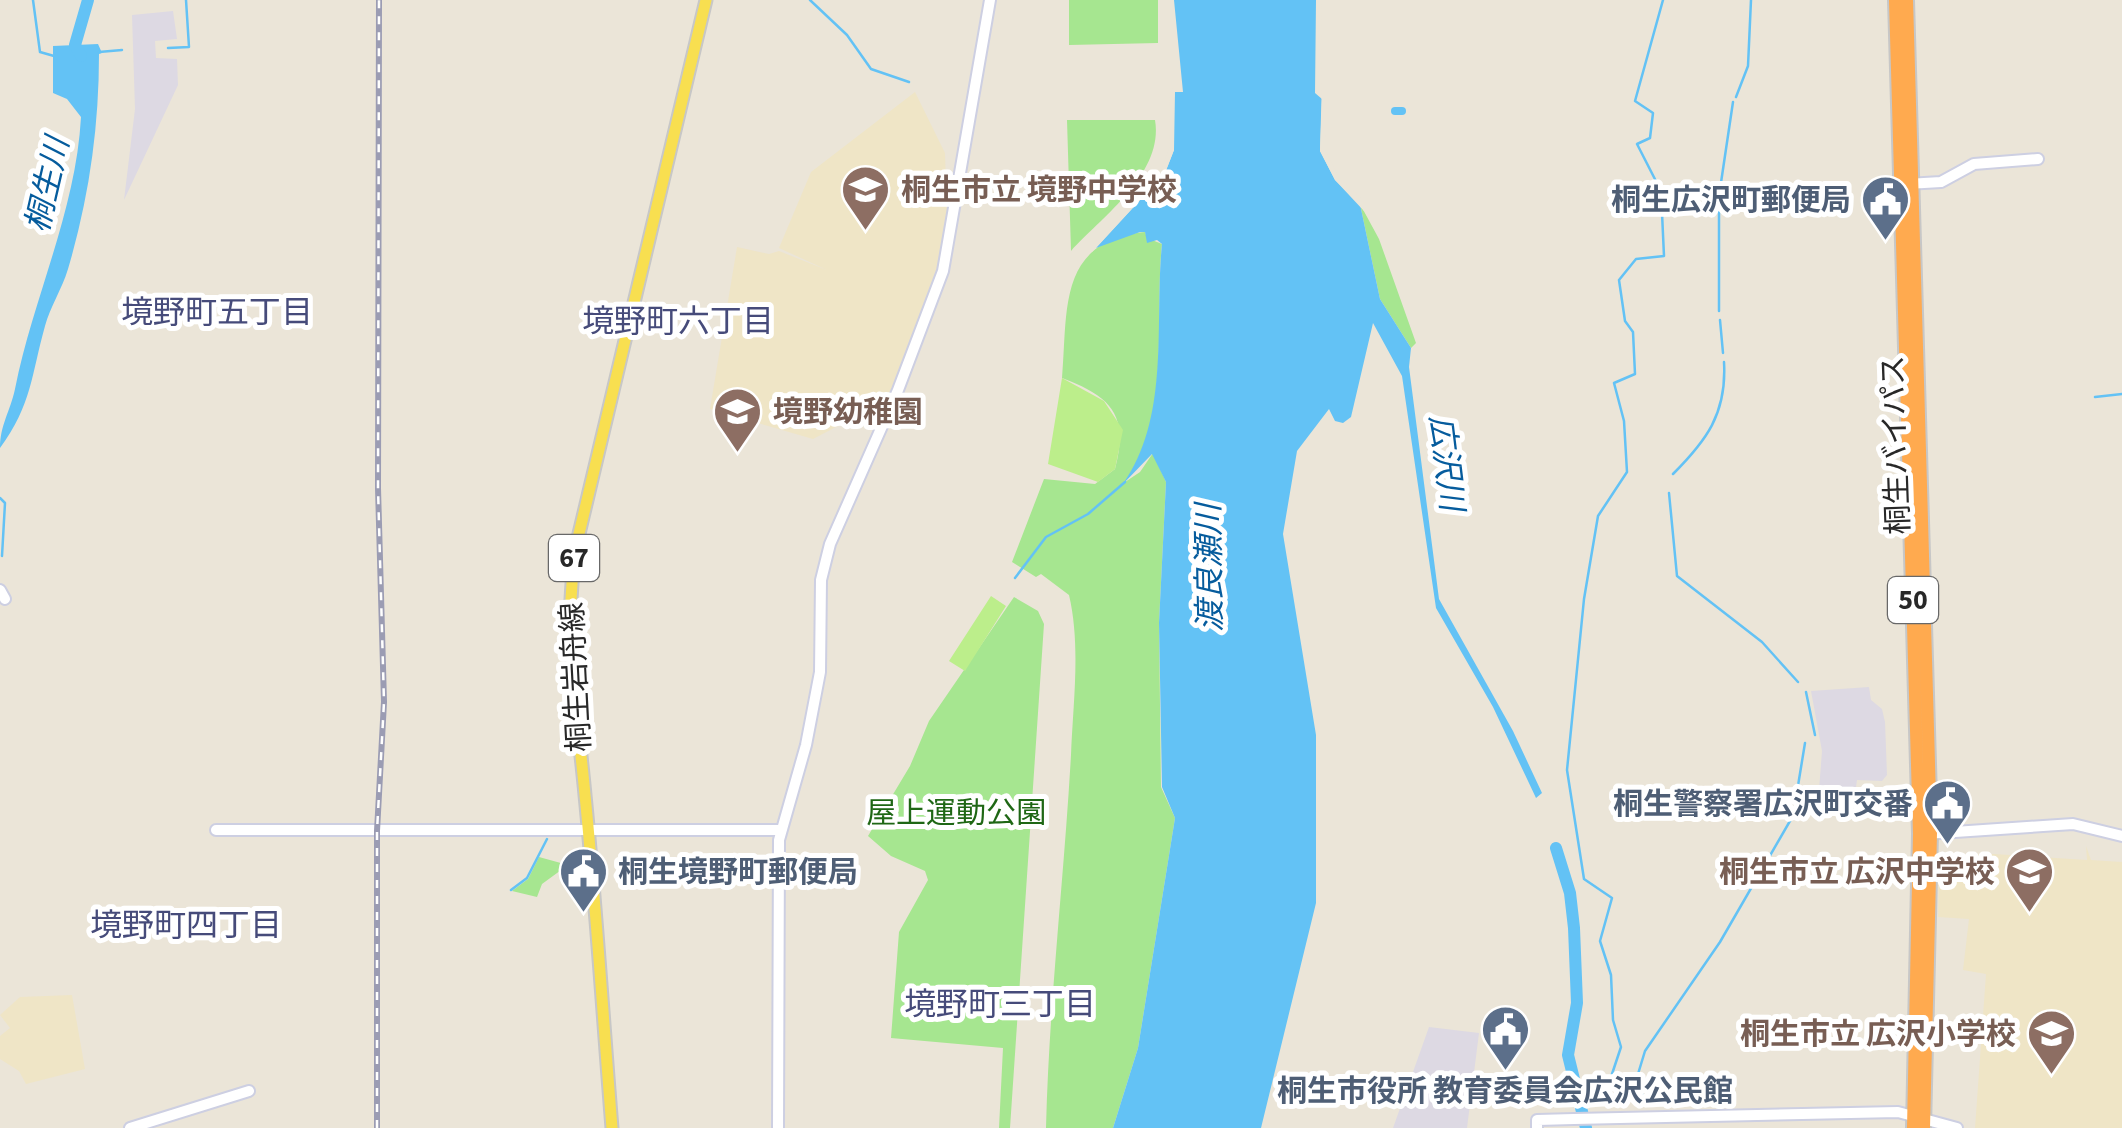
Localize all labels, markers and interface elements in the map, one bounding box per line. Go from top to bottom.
water label: 桐生川 [15,130,82,237]
school or university icon: 桐生市立 境野中学校 [840,164,892,232]
place label: 桐生市立 境野中学校 [901,169,1177,212]
public building icon: 桐生広沢町郵便局 [1860,174,1912,242]
place label: 桐生広沢町郵便局 [1611,179,1851,222]
district label: 境野町五丁目 [121,290,313,336]
district label: 境野町六丁目 [582,299,774,345]
street label: 桐生バイパス [1871,355,1921,535]
school or university icon: 境野幼稚園 [712,386,764,454]
place label: 境野幼稚園 [773,391,923,434]
water label: 広沢川 [1417,413,1475,516]
water label: 渡良瀬川 [1186,501,1234,632]
road number: 67 [549,535,599,581]
road number: 50 [1888,577,1938,623]
street label: 桐生岩舟線 [551,601,601,753]
public building icon: 桐生警察署広沢町交番 [1922,778,1974,846]
place label: 桐生警察署広沢町交番 [1613,783,1913,826]
park label: 屋上運動公園 [866,792,1046,835]
public building icon: 桐生境野町郵便局 [557,846,609,914]
school or university icon: 桐生市立 広沢中学校 [2004,846,2056,914]
place label: 桐生境野町郵便局 [618,851,858,894]
place label: 桐生市立 広沢中学校 [1719,851,1995,894]
district label: 境野町四丁目 [90,903,282,949]
district label: 境野町三丁目 [904,982,1096,1028]
public building icon: 桐生市役所 教育委員会広沢公民館 [1479,1004,1531,1072]
school or university icon: 桐生市立 広沢小学校 [2025,1008,2077,1076]
place label: 桐生市立 広沢小学校 [1740,1013,2016,1056]
place label: 桐生市役所 教育委員会広沢公民館 [1277,1070,1733,1113]

